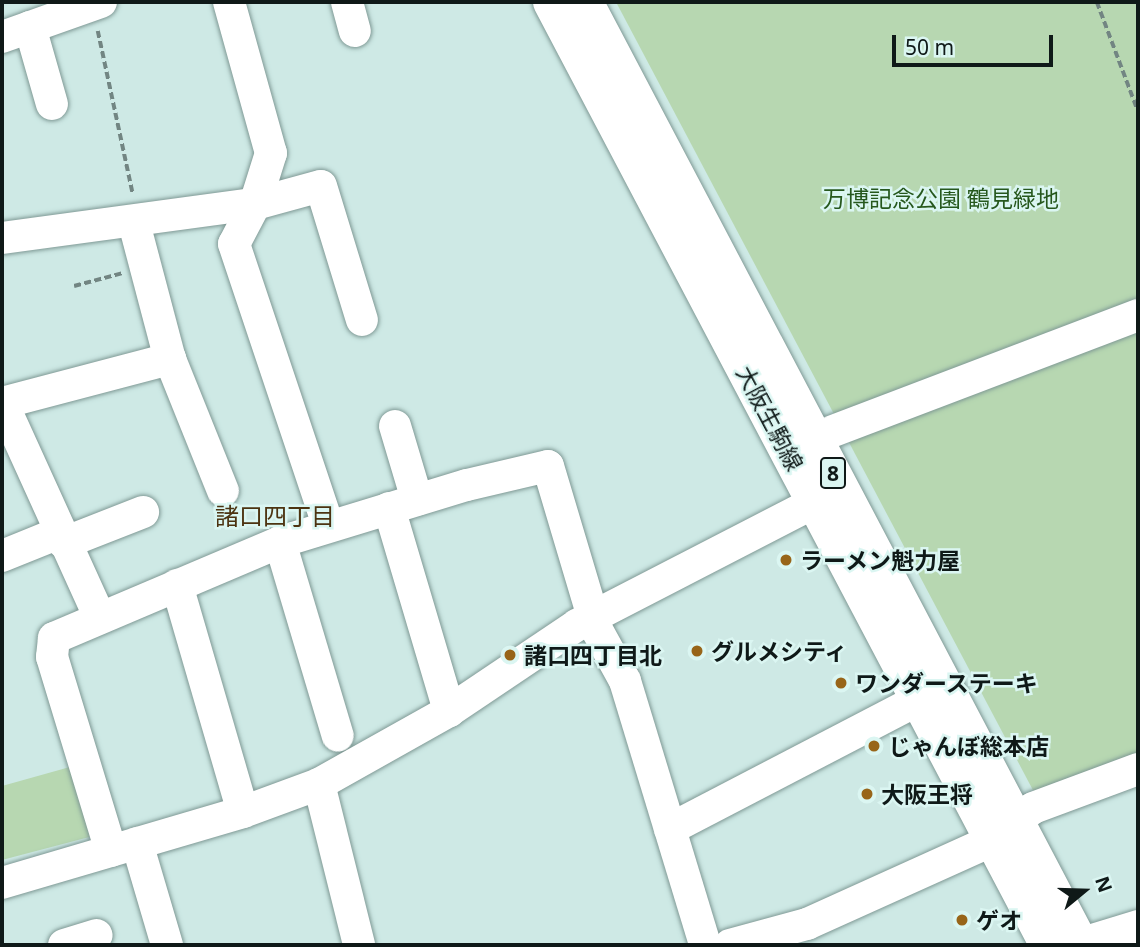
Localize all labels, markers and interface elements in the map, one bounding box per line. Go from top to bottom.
scale bar [895,21,1056,65]
text: 50 m [905,33,954,61]
park label: 万博記念公園 鶴見緑地 [823,184,1059,212]
street label: 大阪生駒線 [731,361,809,475]
road number: 8 [819,456,847,490]
district label: 諸口四丁目 [215,502,335,530]
place label: ラーメン魁力屋 [800,546,961,574]
marker: ラーメン魁力屋 [778,552,794,568]
place label: グルメシティ [711,637,849,665]
place label: 諸口四丁目北 [524,641,662,669]
marker: グルメシティ [689,643,705,659]
marker: 諸口四丁目北 [502,647,518,663]
place label: ワンダーステーキ [855,669,1039,697]
marker: ワンダーステーキ [833,675,849,691]
place label: じゃんぼ総本店 [888,732,1049,760]
marker: じゃんぼ総本店 [866,738,882,754]
place label: 大阪王将 [881,780,973,808]
marker: 大阪王将 [859,786,875,802]
north arrow [1049,856,1119,926]
text: N [1089,873,1119,896]
place label: ゲオ [976,906,1022,934]
marker: ゲオ [954,912,970,928]

